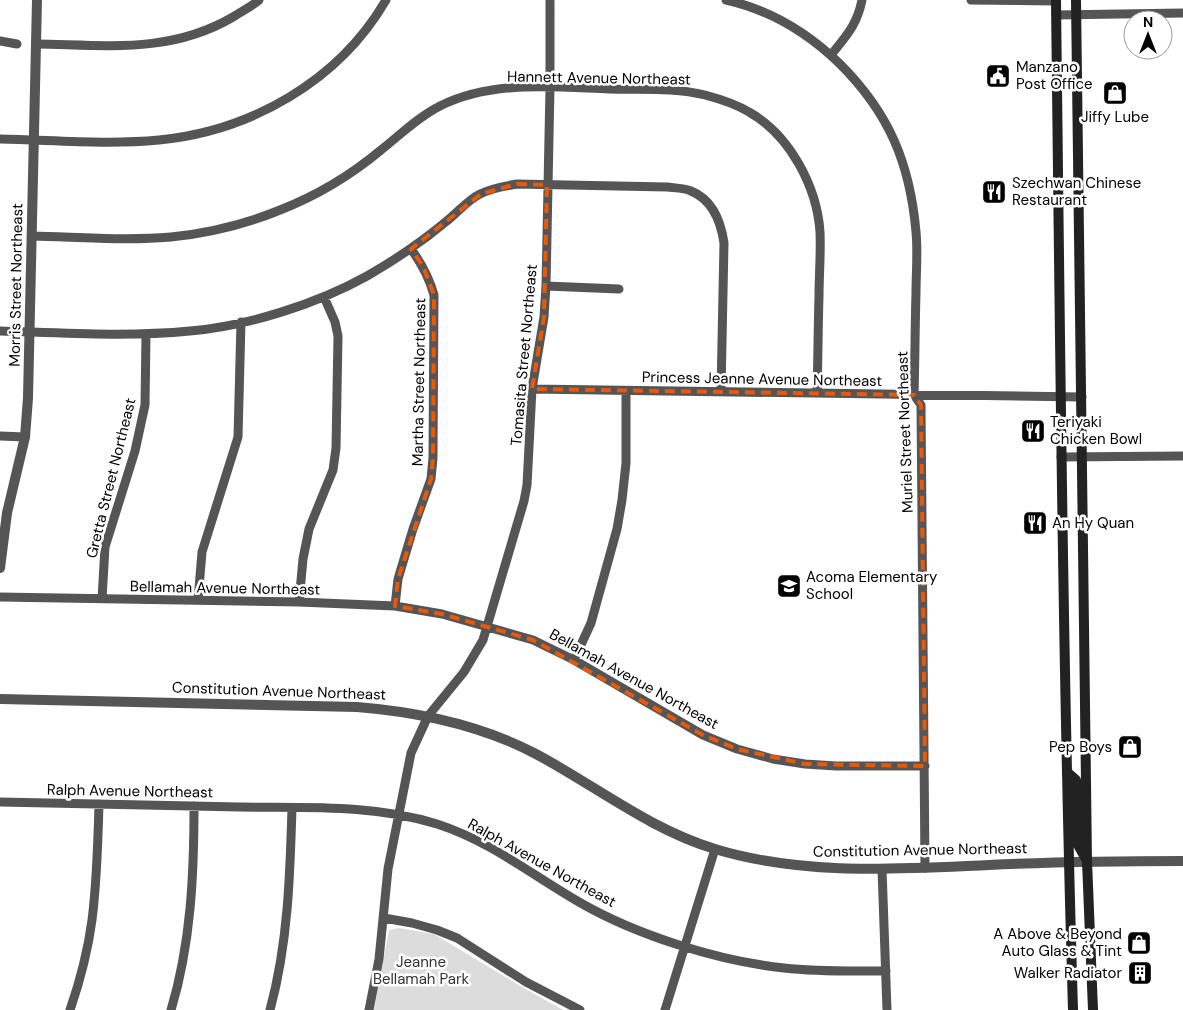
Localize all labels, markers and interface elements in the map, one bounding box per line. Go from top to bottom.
north arrow [1123,10,1173,60]
text: N [1143,13,1153,31]
place label: Manzano Post Office [1016,57,1093,94]
public building icon: Manzano Post Office [985,63,1011,89]
street label: Hannett Avenue Northeast [507,66,691,90]
shop icon: Jiffy Lube [1102,80,1128,106]
place label: Jiffy Lube [1081,107,1149,127]
place label: Szechwan Chinese Restaurant [1012,173,1141,210]
restaurant icon: Szechwan Chinese Restaurant [981,179,1007,205]
street label: Morris Street Northeast [5,203,27,367]
street label: Tomasita Street Northeast [506,263,542,447]
street label: Martha Street Northeast [408,297,430,466]
street label: Muriel Street Northeast [892,351,918,513]
street label: Princess Jeanne Avenue Northeast [642,367,883,391]
street label: Gretta Street Northeast [81,396,141,560]
place label: Teriyaki Chicken Bowl [1050,412,1142,449]
restaurant icon: Teriyaki Chicken Bowl [1020,418,1046,444]
restaurant icon: An Hy Quan [1022,510,1048,536]
place label: An Hy Quan [1052,513,1134,533]
place label: Acoma Elementary School [806,567,938,604]
school or university icon: Acoma Elementary School [776,573,802,599]
street label: Bellamah Avenue Northeast [130,576,321,600]
street label: Bellamah Avenue Northeast [546,624,722,734]
street label: Constitution Avenue Northeast [171,677,387,705]
shop icon: Pep Boys [1117,734,1143,760]
place label: Pep Boys [1049,737,1112,757]
street label: Ralph Avenue Northeast [47,780,213,802]
street label: Ralph Avenue Northeast [464,814,620,912]
street label: Constitution Avenue Northeast [813,838,1027,862]
place label: A Above & Beyond Auto Glass & Tint [993,924,1122,961]
shop icon: A Above & Beyond Auto Glass & Tint [1126,930,1152,956]
park label: Jeanne Bellamah Park [373,952,470,989]
building icon: Walker Radiator [1127,960,1153,986]
place label: Walker Radiator [1014,963,1122,983]

